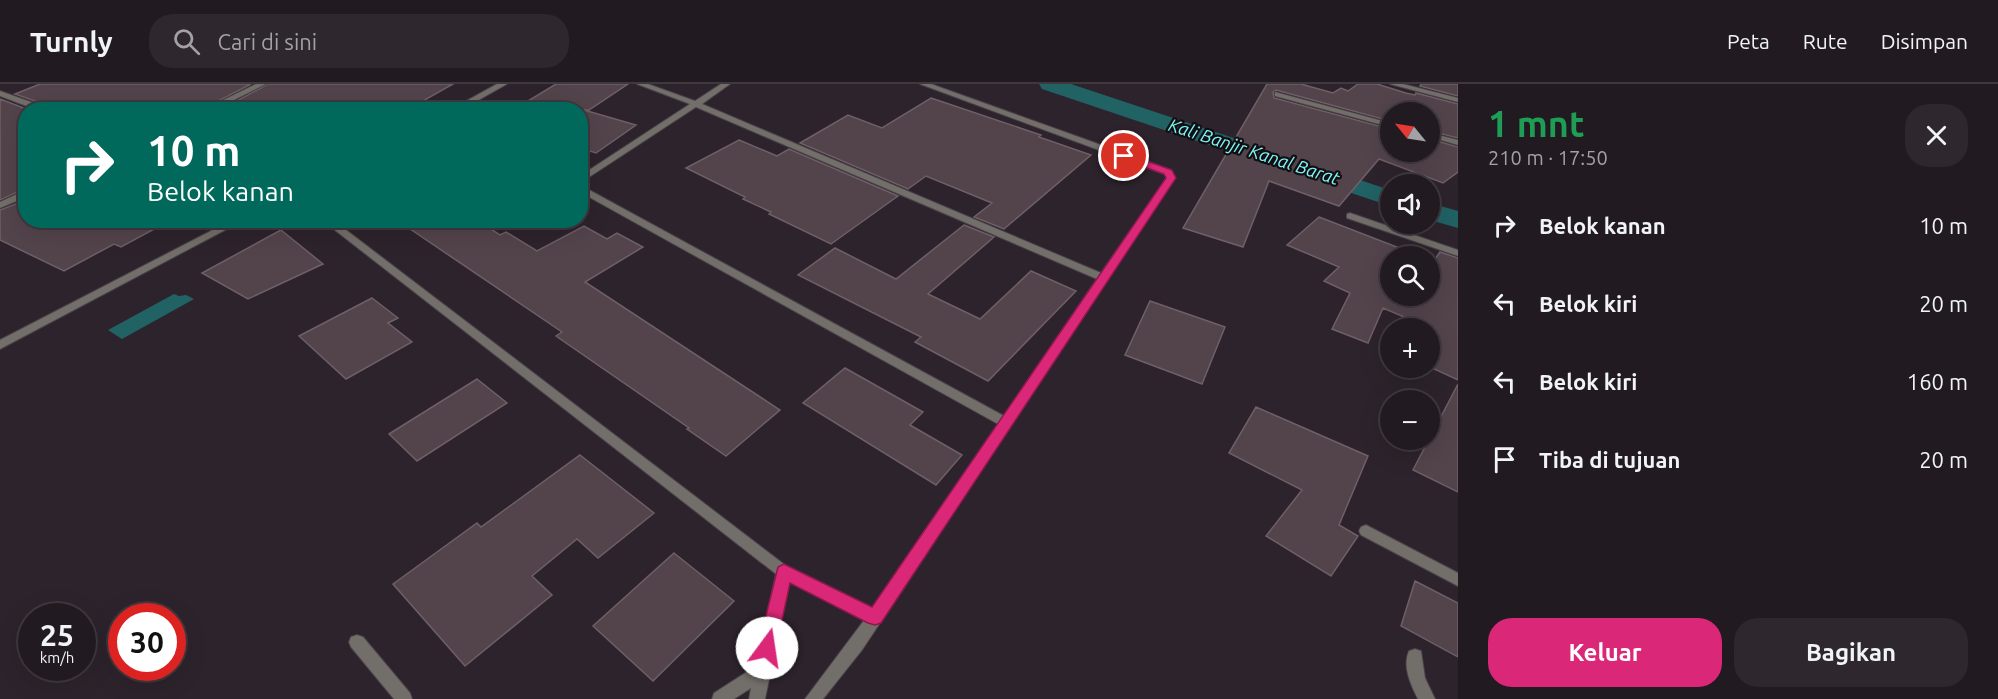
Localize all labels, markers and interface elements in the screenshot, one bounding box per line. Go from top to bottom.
search box [149,14,569,68]
icon: search [170,25,203,58]
text: Turnly [30,26,113,57]
text: Cari di sini [218,29,317,54]
text: Peta [1727,29,1770,53]
text: Rute [1803,29,1848,53]
text: Disimpan [1881,29,1968,53]
north arrow [1380,102,1440,162]
map controls [1380,102,1440,450]
text: 1 mnt [1488,103,1584,144]
button: close [1905,104,1968,167]
water label: Kali Banjir Kanal Barat [1166,114,1343,188]
icon: right [48,126,126,204]
text: 10 m [147,127,241,174]
pin [1098,130,1149,181]
icon: arrive [1107,139,1140,172]
text: 210 m · 17:50 [1488,146,1608,169]
button: sound [1380,174,1440,234]
text: Belok kanan [147,176,294,206]
icon: right [1488,209,1521,242]
text: Belok kanan [1539,213,1666,238]
text: 10 m [1919,213,1968,238]
button: search [1380,246,1440,306]
icon: left [1488,287,1521,320]
text: Belok kiri [1539,291,1637,316]
text: 20 m [1919,291,1968,316]
button: + [1380,318,1440,378]
icon: left [1488,365,1521,398]
text: Belok kiri [1539,369,1637,394]
text: 160 m [1907,369,1968,394]
button: − [1380,390,1440,450]
icon: arrive [1488,443,1521,476]
text: Tiba di tujuan [1539,447,1680,472]
text: 20 m [1919,447,1968,472]
speed limit sign: 30 [108,603,186,681]
position arrow [735,616,799,680]
text: 25 [40,618,74,652]
button: Keluar [1488,618,1722,687]
button: Bagikan [1734,618,1968,687]
text: km/h [40,649,74,666]

